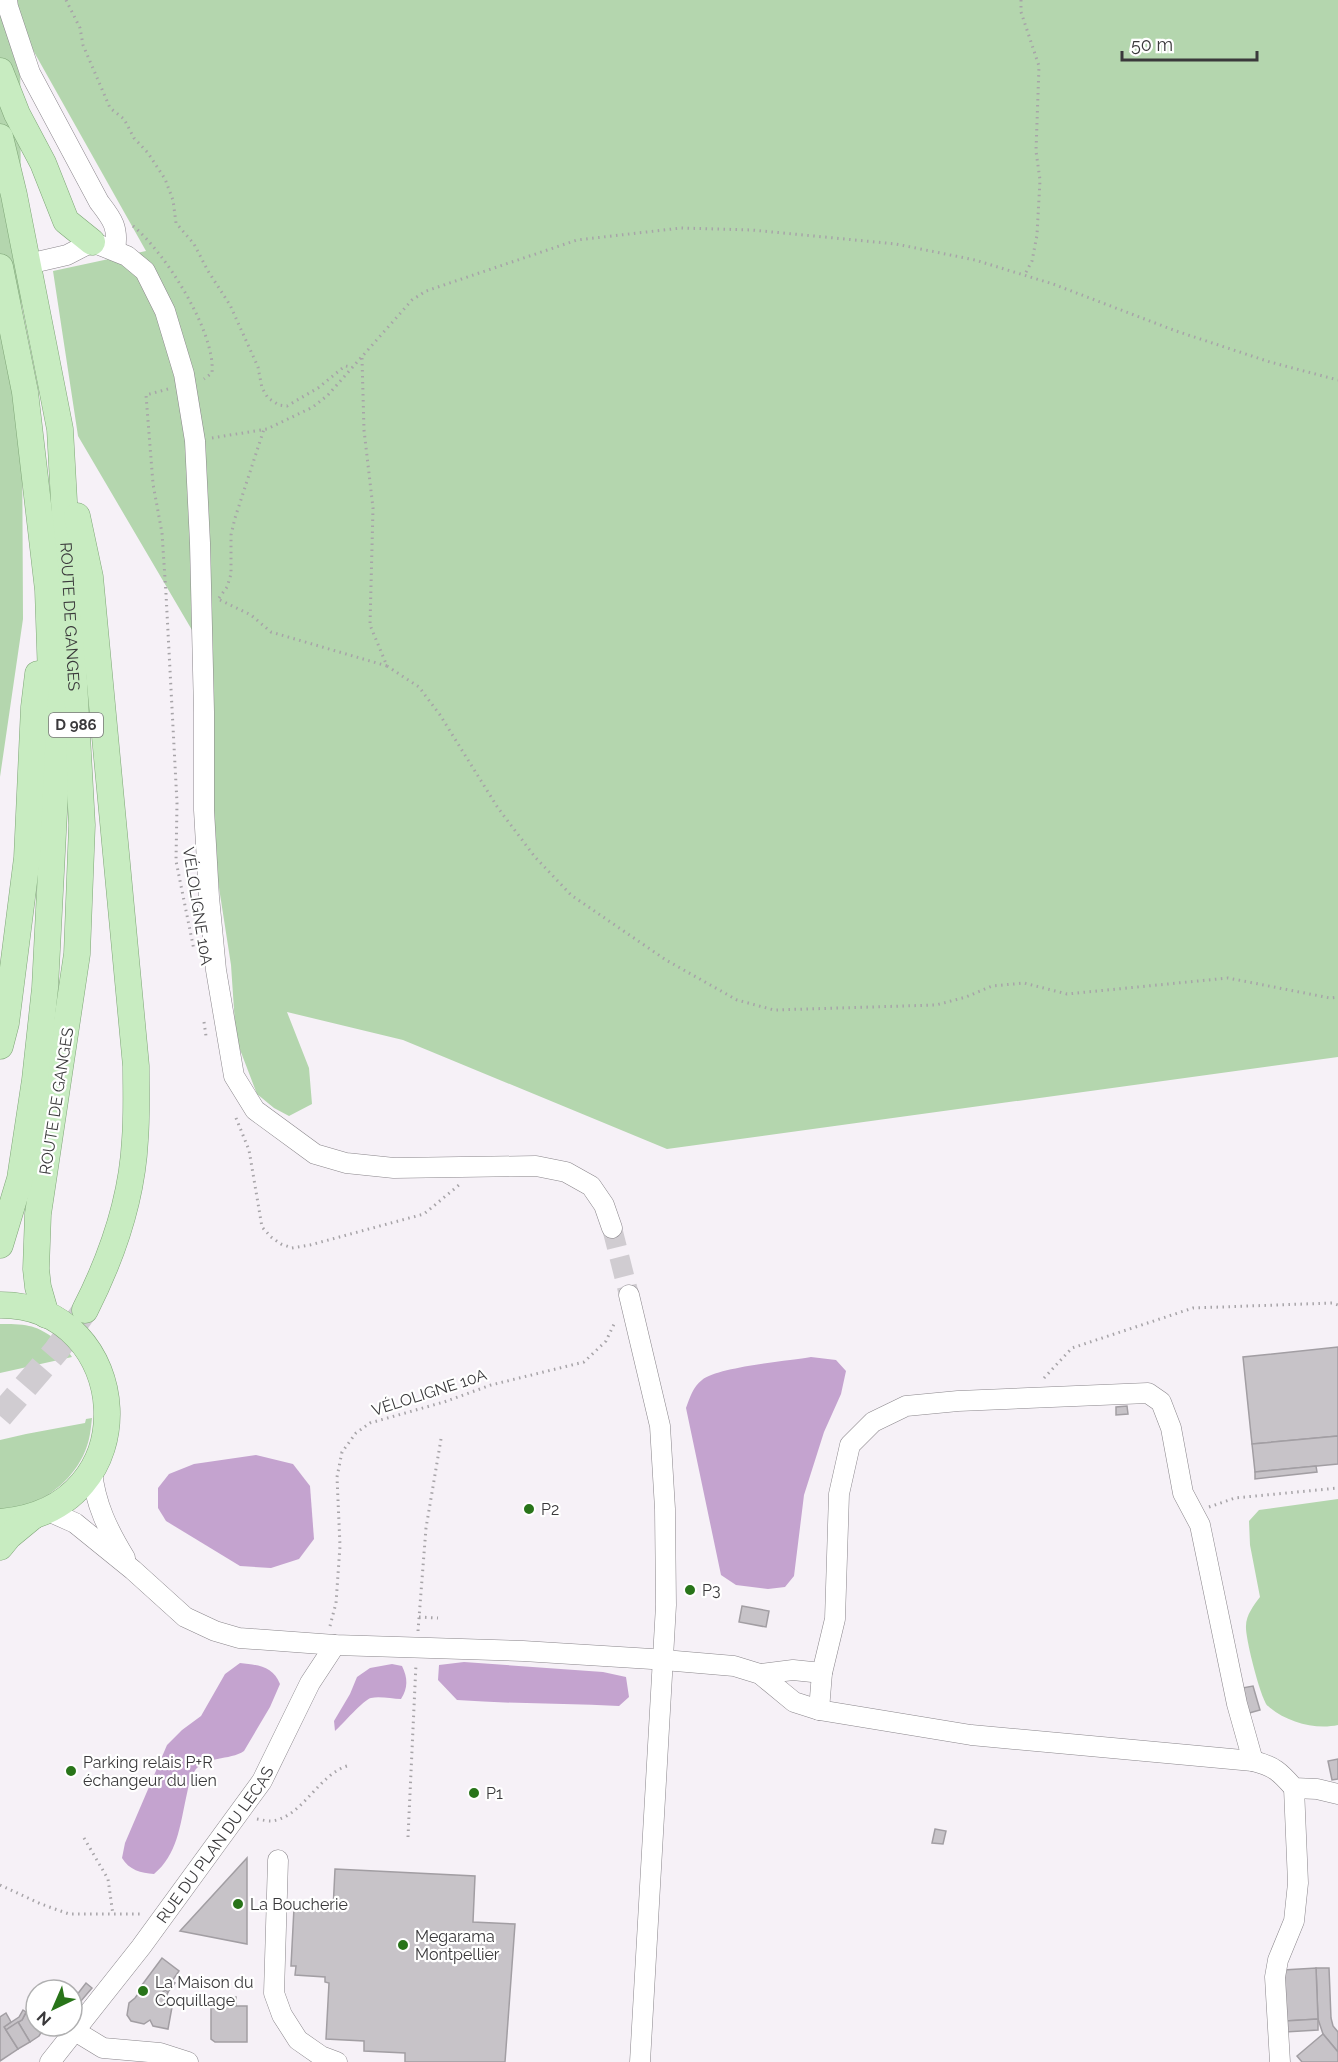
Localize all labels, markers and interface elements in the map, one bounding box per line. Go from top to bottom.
scale bar [1122,24,1257,62]
text: 50 m [1131,34,1173,55]
street label: ROUTE DE GANGES [56,542,84,692]
road number: D 986 [49,713,103,737]
street label: VÉLOLIGNE 10A [179,845,217,967]
street label: ROUTE DE GANGES [35,1026,78,1176]
street label: VÉLOLIGNE 10A [369,1364,489,1420]
place label: P2 [541,1500,559,1519]
marker: P2 [522,1502,536,1516]
place label: P3 [702,1581,721,1600]
marker: P3 [683,1583,697,1597]
place label: Parking relais P+R échangeur du lien [83,1753,217,1790]
street label: RUE DU PLAN DU LECAS [153,1763,278,1927]
marker: Parking relais P+R échangeur du lien [64,1764,78,1778]
place label: P1 [486,1784,503,1803]
marker: P1 [467,1786,481,1800]
place label: La Boucherie [250,1895,348,1914]
marker: La Boucherie [231,1897,245,1911]
place label: Megarama Montpellier [415,1927,500,1964]
marker: Megarama Montpellier [396,1938,410,1952]
place label: La Maison du Coquillage [155,1973,253,2010]
north arrow [24,1978,84,2038]
marker: La Maison du Coquillage [136,1984,150,1998]
text: N [33,2007,55,2030]

